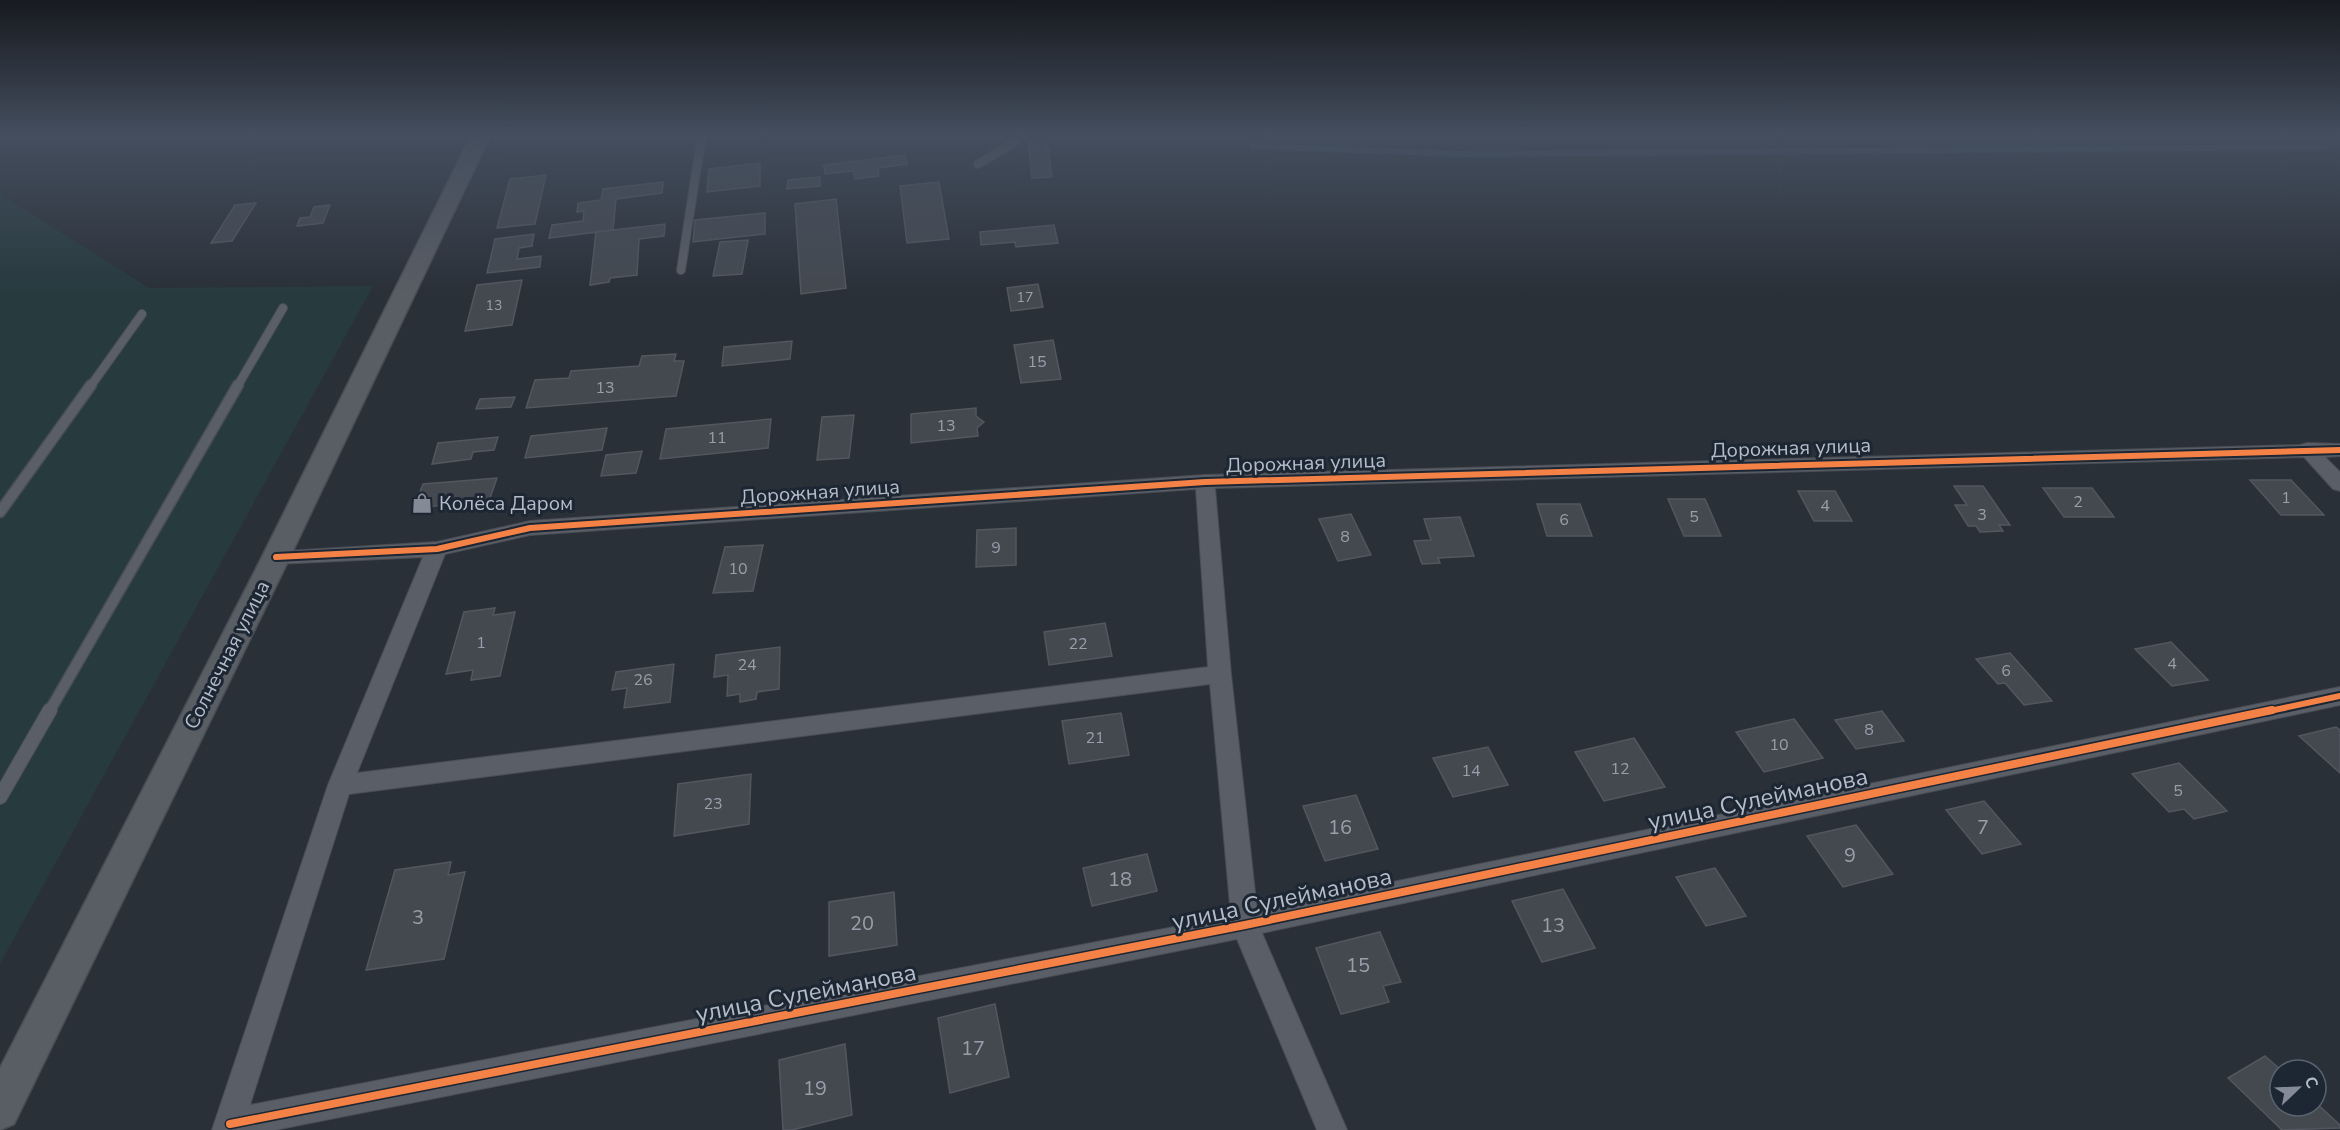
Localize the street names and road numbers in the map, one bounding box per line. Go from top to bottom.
street label: Дорожная улица [1711,432,1871,464]
street label: Дорожная улица [1226,447,1386,479]
street label: Дорожная улица [739,473,901,511]
street label: Солнечная улица [178,576,276,734]
street label: улица Сулейманова [1645,760,1871,838]
street label: улица Сулейманова [1169,860,1395,938]
street label: улица Сулейманова [693,956,919,1030]

